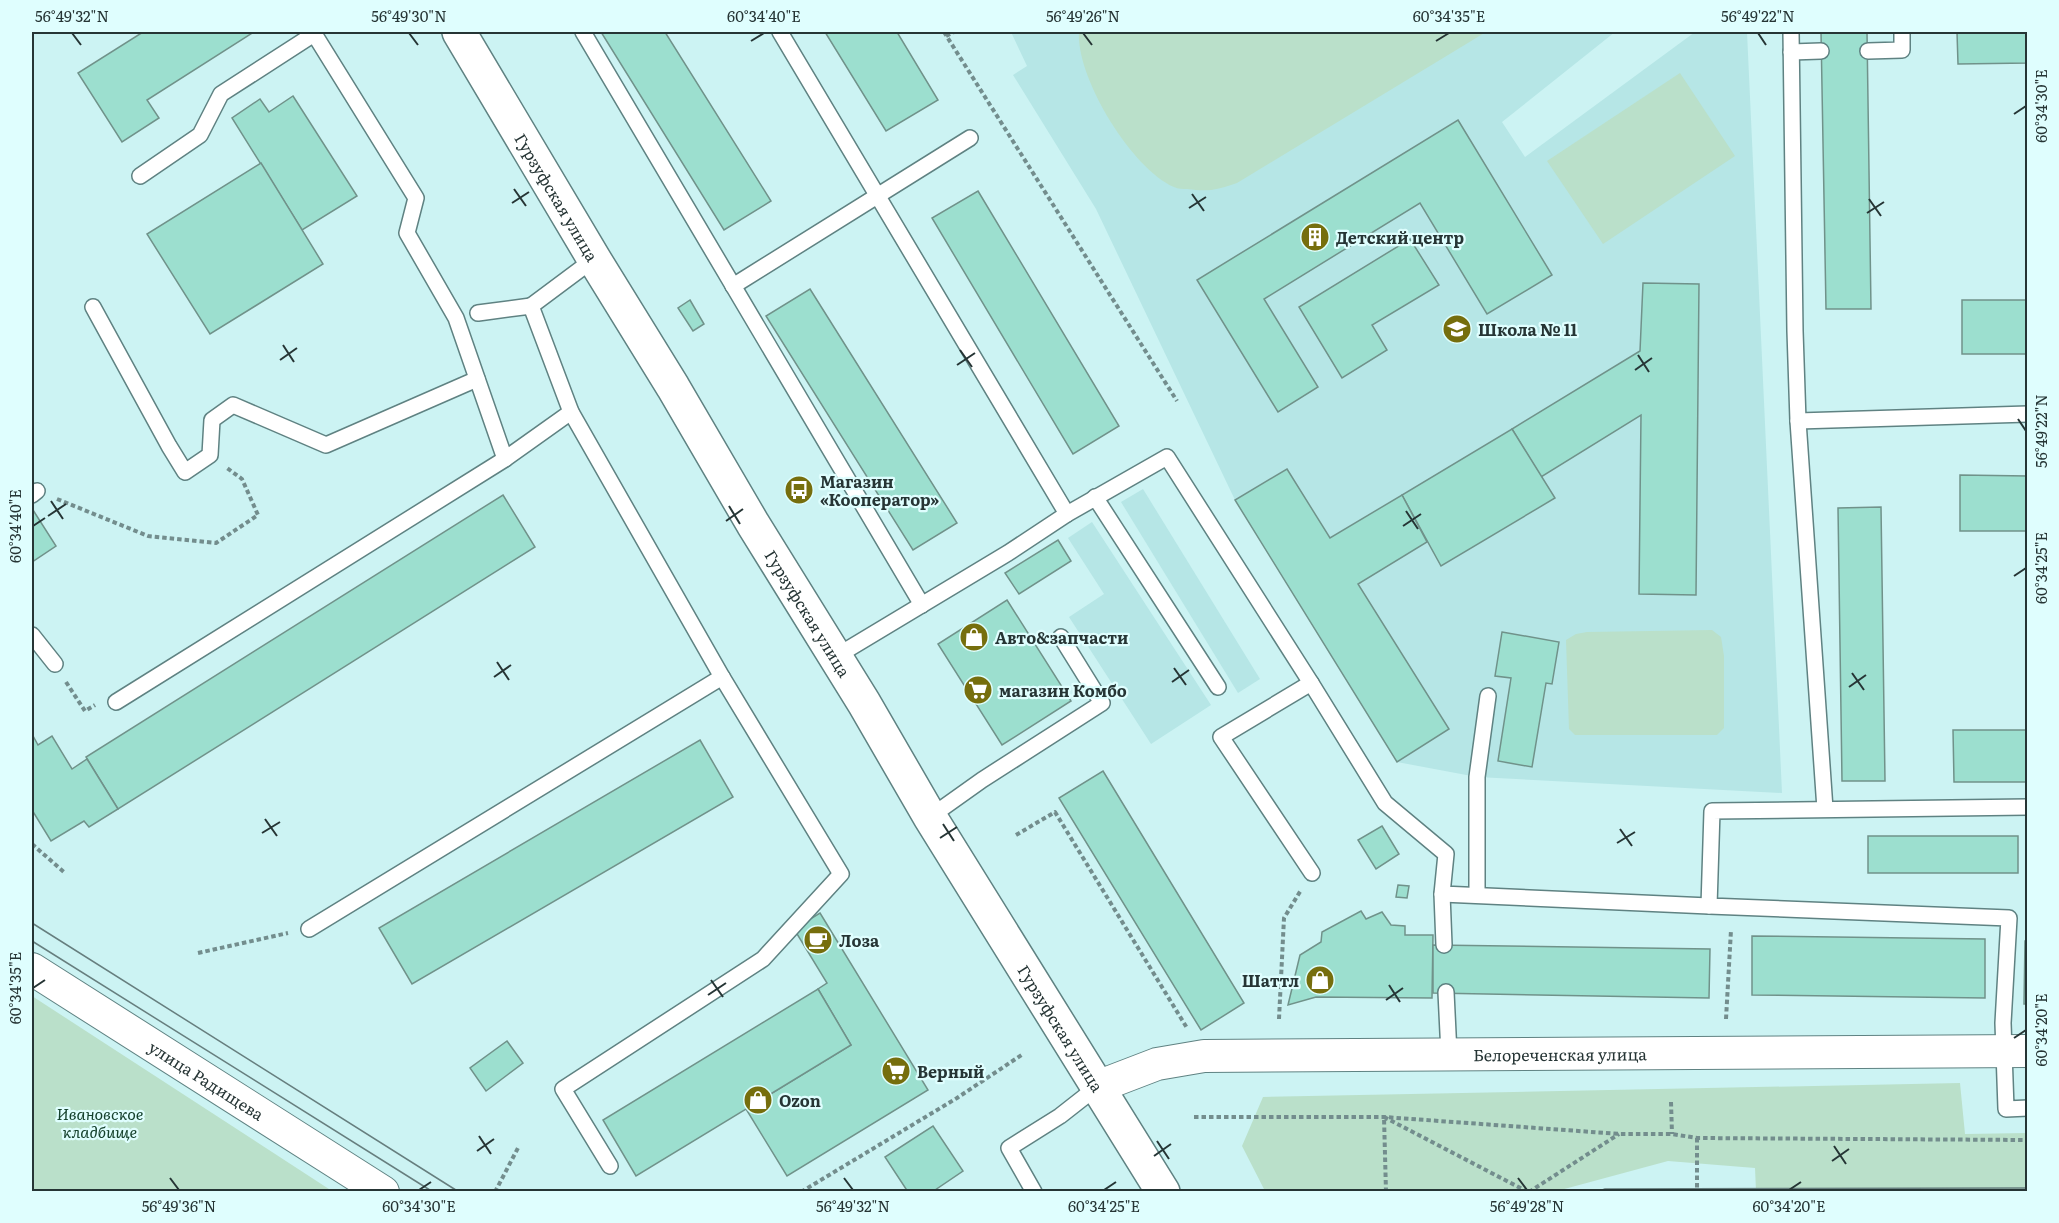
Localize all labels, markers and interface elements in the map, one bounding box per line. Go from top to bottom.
text: 56°49'32"N [35,4,109,27]
text: 56°49'30"N [371,4,447,27]
text: 60°34'40"E [727,4,801,27]
text: 56°49'26"N [1046,4,1120,27]
text: 60°34'35"E [1413,4,1485,27]
text: 56°49'22"N [1721,4,1795,27]
text: 60°34'30"E [2029,69,2052,143]
street label: Гурзуфская улица [510,128,605,266]
building icon: Детский центр [1299,221,1331,253]
place label: Детский центр [1336,225,1464,249]
school or university icon: Школа № 11 [1441,313,1473,345]
place label: Школа № 11 [1478,317,1577,341]
text: 56°49'22"N [2029,394,2052,468]
place label: Магазин «Кооператор» [820,469,940,511]
bus stop icon: Магазин «Кооператор» [783,474,815,506]
text: 60°34'40"E [3,489,26,563]
text: 60°34'25"E [2029,532,2052,604]
street label: Гурзуфская улица [760,545,857,682]
shop icon: Авто&запчасти [958,621,990,653]
place label: Авто&запчасти [995,625,1128,649]
supermarket icon: магазин Комбо [962,674,994,706]
place label: магазин Комбо [999,678,1127,702]
cafe icon: Лоза [802,924,834,956]
place label: Лоза [839,928,880,952]
text: 60°34'35"E [3,952,26,1024]
street label: Гурзуфская улица [1012,960,1110,1097]
shop icon: Шаттл [1304,964,1336,996]
place label: Шаттл [1242,968,1299,992]
text: 60°34'20"E [2029,993,2052,1067]
street label: улица Радищева [144,1034,269,1126]
street label: Белореченская улица [1473,1041,1647,1066]
supermarket icon: Верный [880,1055,912,1087]
place label: Верный [917,1059,984,1083]
shop icon: Ozon [742,1084,774,1116]
place label: Ozon [779,1088,821,1112]
park label: Ивановское кладбище [57,1101,143,1143]
text: 56°49'36"N [142,1194,216,1217]
text: 60°34'30"E [382,1194,456,1217]
text: 56°49'32"N [816,1194,890,1217]
text: 60°34'25"E [1068,1194,1140,1217]
text: 56°49'28"N [1490,1194,1564,1217]
text: 60°34'20"E [1752,1194,1826,1217]

